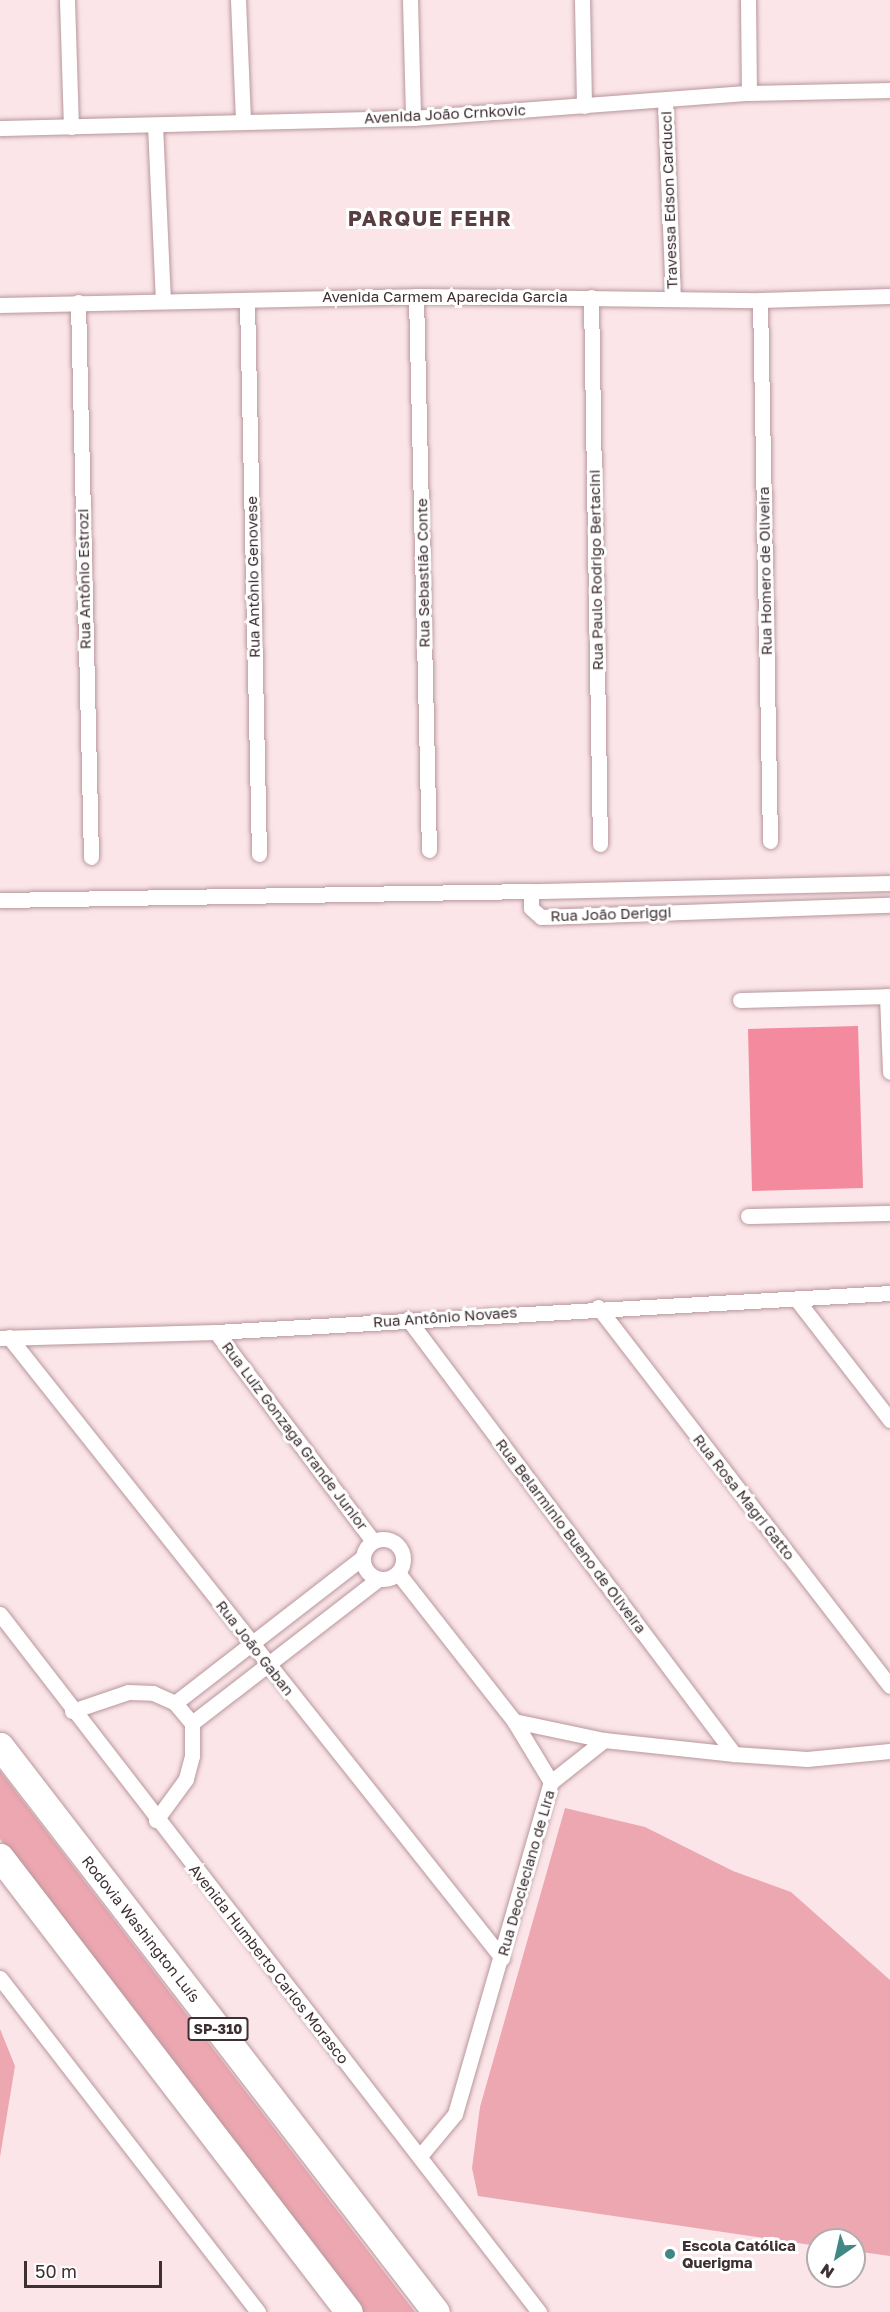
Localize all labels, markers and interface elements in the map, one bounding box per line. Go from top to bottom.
street label: Avenida João Crnkovic [364,101,526,127]
street label: Travessa Edson Carducci [657,111,681,289]
district label: PARQUE FEHR [348,205,512,231]
street label: Avenida Carmem Aparecida Garcia [322,288,568,306]
street label: Rua Paulo Rodrigo Bertacini [585,469,607,671]
street label: Rua Homero de Oliveira [755,487,775,655]
street label: Rua Antônio Genovese [243,496,263,658]
street label: Rua Sebastião Conte [413,498,433,648]
street label: Rua Antônio Estrozi [74,508,94,650]
street label: Rua João Deriggi [550,903,672,925]
street label: Rua Antônio Novaes [372,1303,518,1331]
street label: Rua Luiz Gonzaga Grande Junior [218,1338,372,1534]
street label: Rua Rosa Magri Gatto [689,1431,799,1563]
street label: Rua Belarminio Bueno de Oliveira [492,1435,650,1637]
street label: Rua João Gaban [212,1597,298,1699]
street label: Rua Deocleciano de Lira [494,1788,558,1958]
street label: Rodovia Washington Luís [78,1852,204,2006]
street label: Avenida Humberto Carlos Morasco [185,1861,353,2067]
road number: SP-310 [186,2018,250,2040]
north arrow [806,2228,866,2288]
place label: Escola Católica Querigma [682,2236,796,2271]
marker: Escola Católica Querigma [663,2247,677,2261]
scale bar [27,2249,165,2287]
text: 50 m [35,2260,77,2282]
text: N [816,2260,838,2283]

